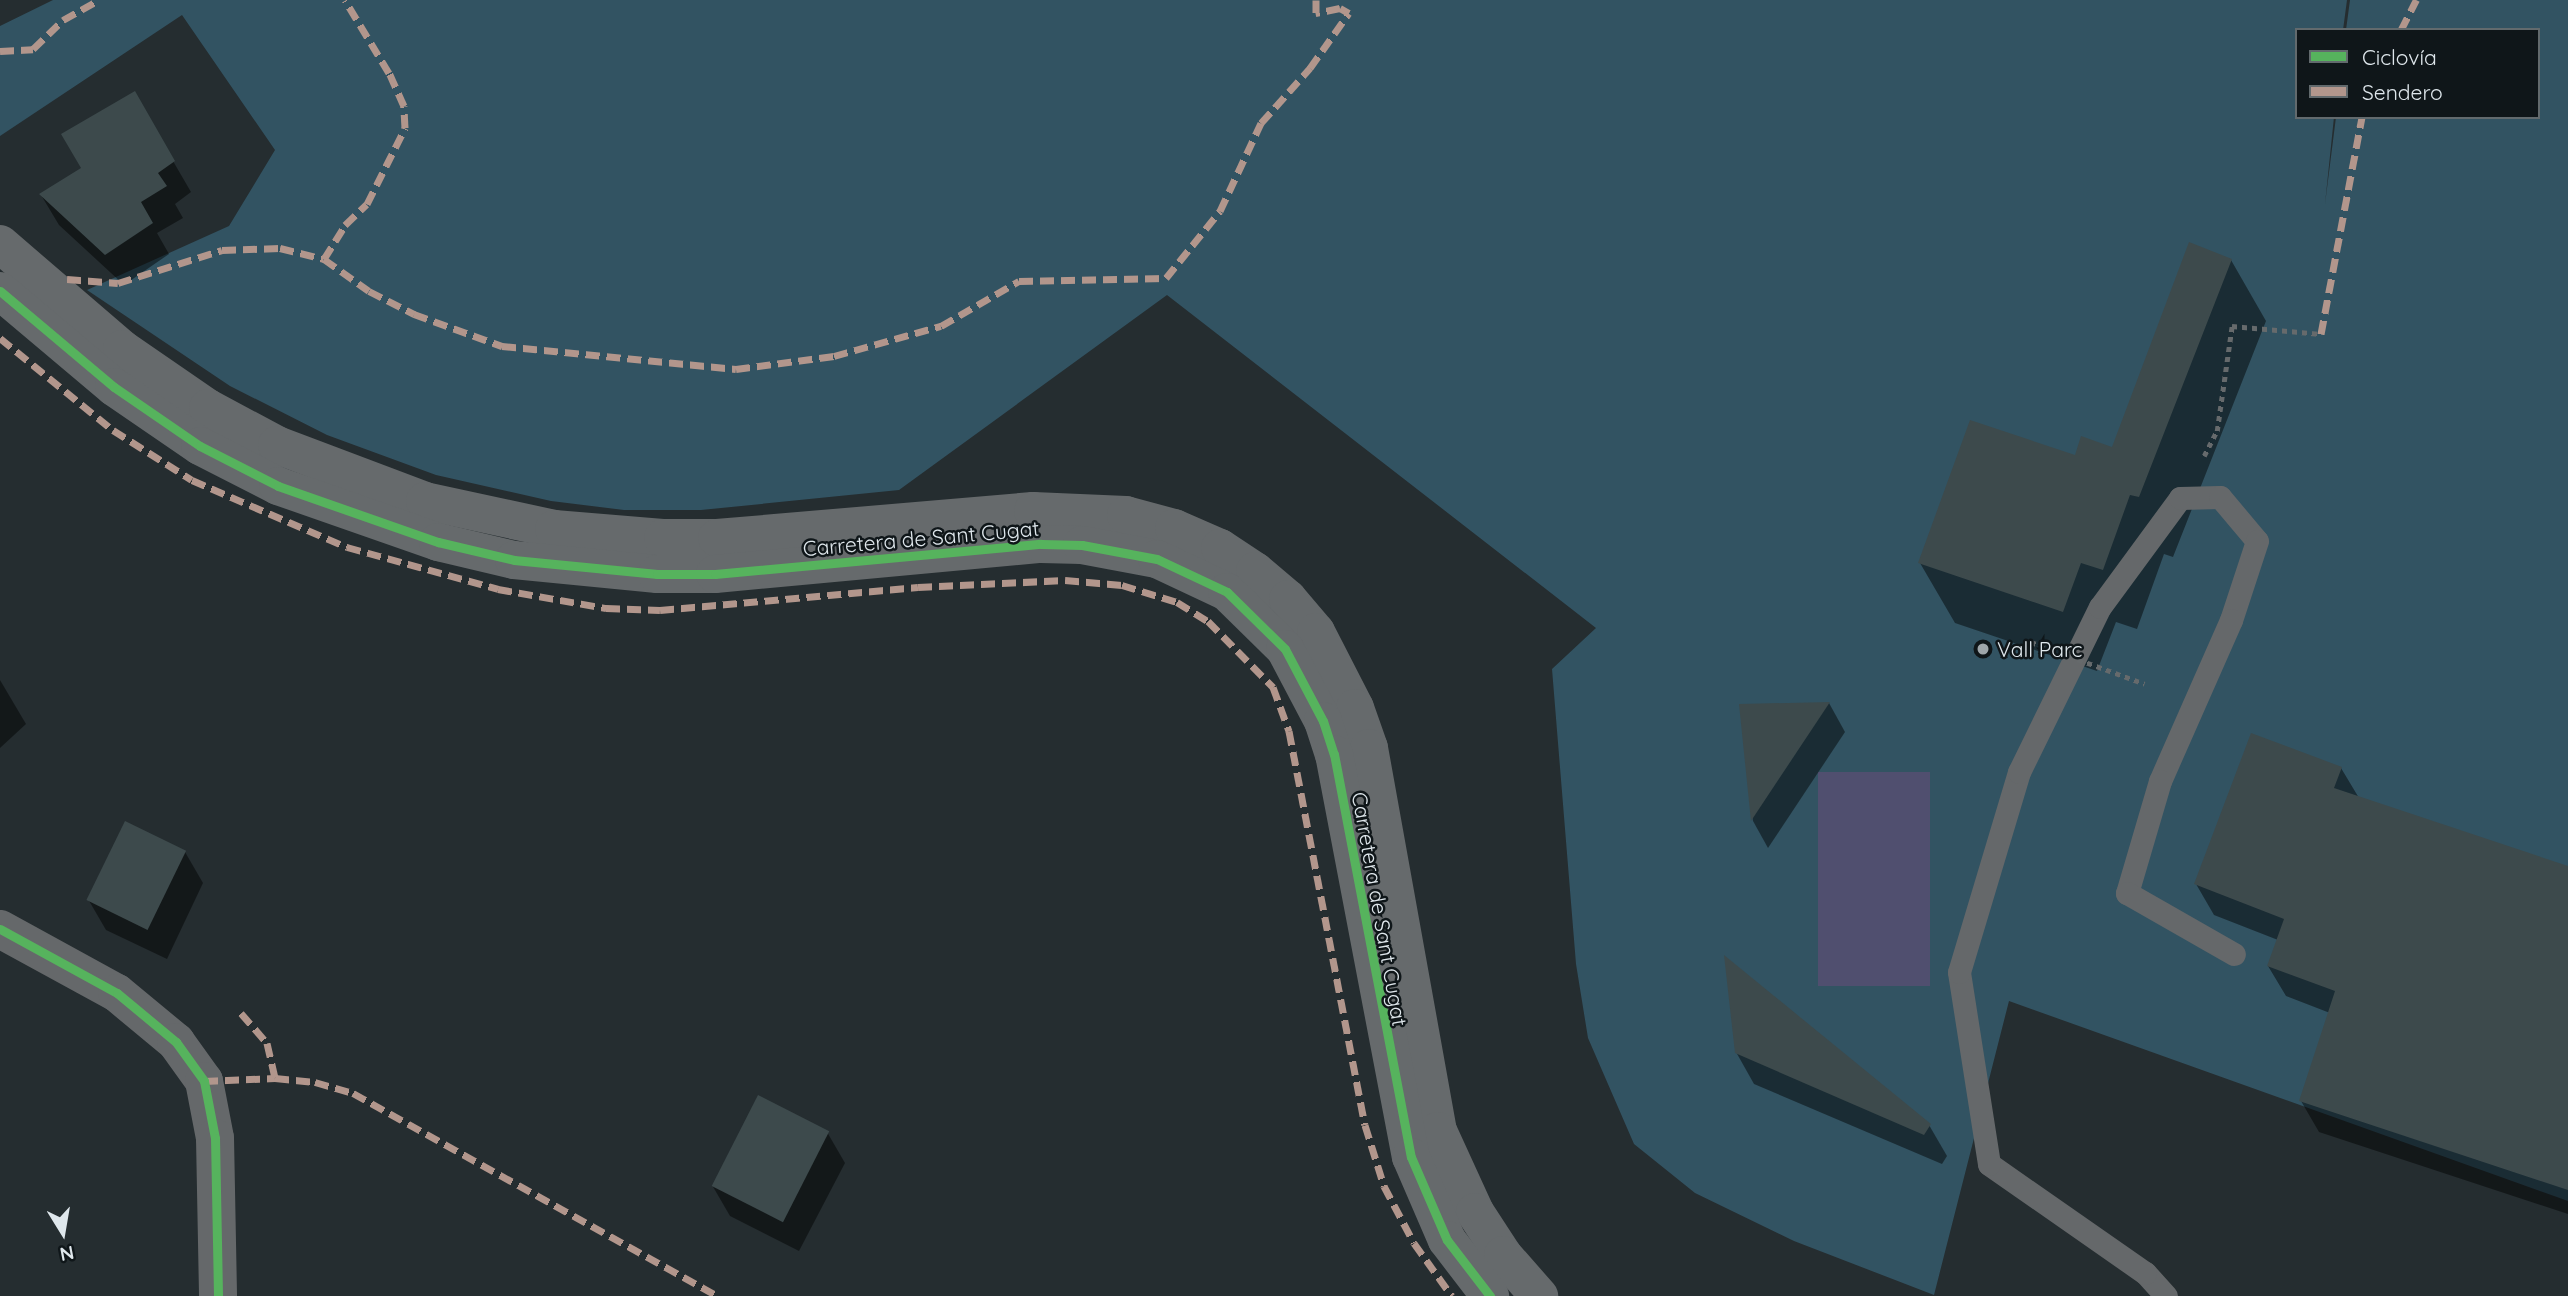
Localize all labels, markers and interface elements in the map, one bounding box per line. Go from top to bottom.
legend [2295,28,2540,119]
text: Ciclovía [2362,44,2437,70]
text: Sendero [2362,79,2443,105]
street label: Carretera de Sant Cugat [802,515,1040,561]
place label: Vall Parc [1997,636,2082,662]
marker: Vall Parc [1975,641,1991,657]
street label: Carretera de Sant Cugat [1347,790,1413,1028]
north arrow [28,1198,98,1268]
text: N [58,1241,76,1267]

